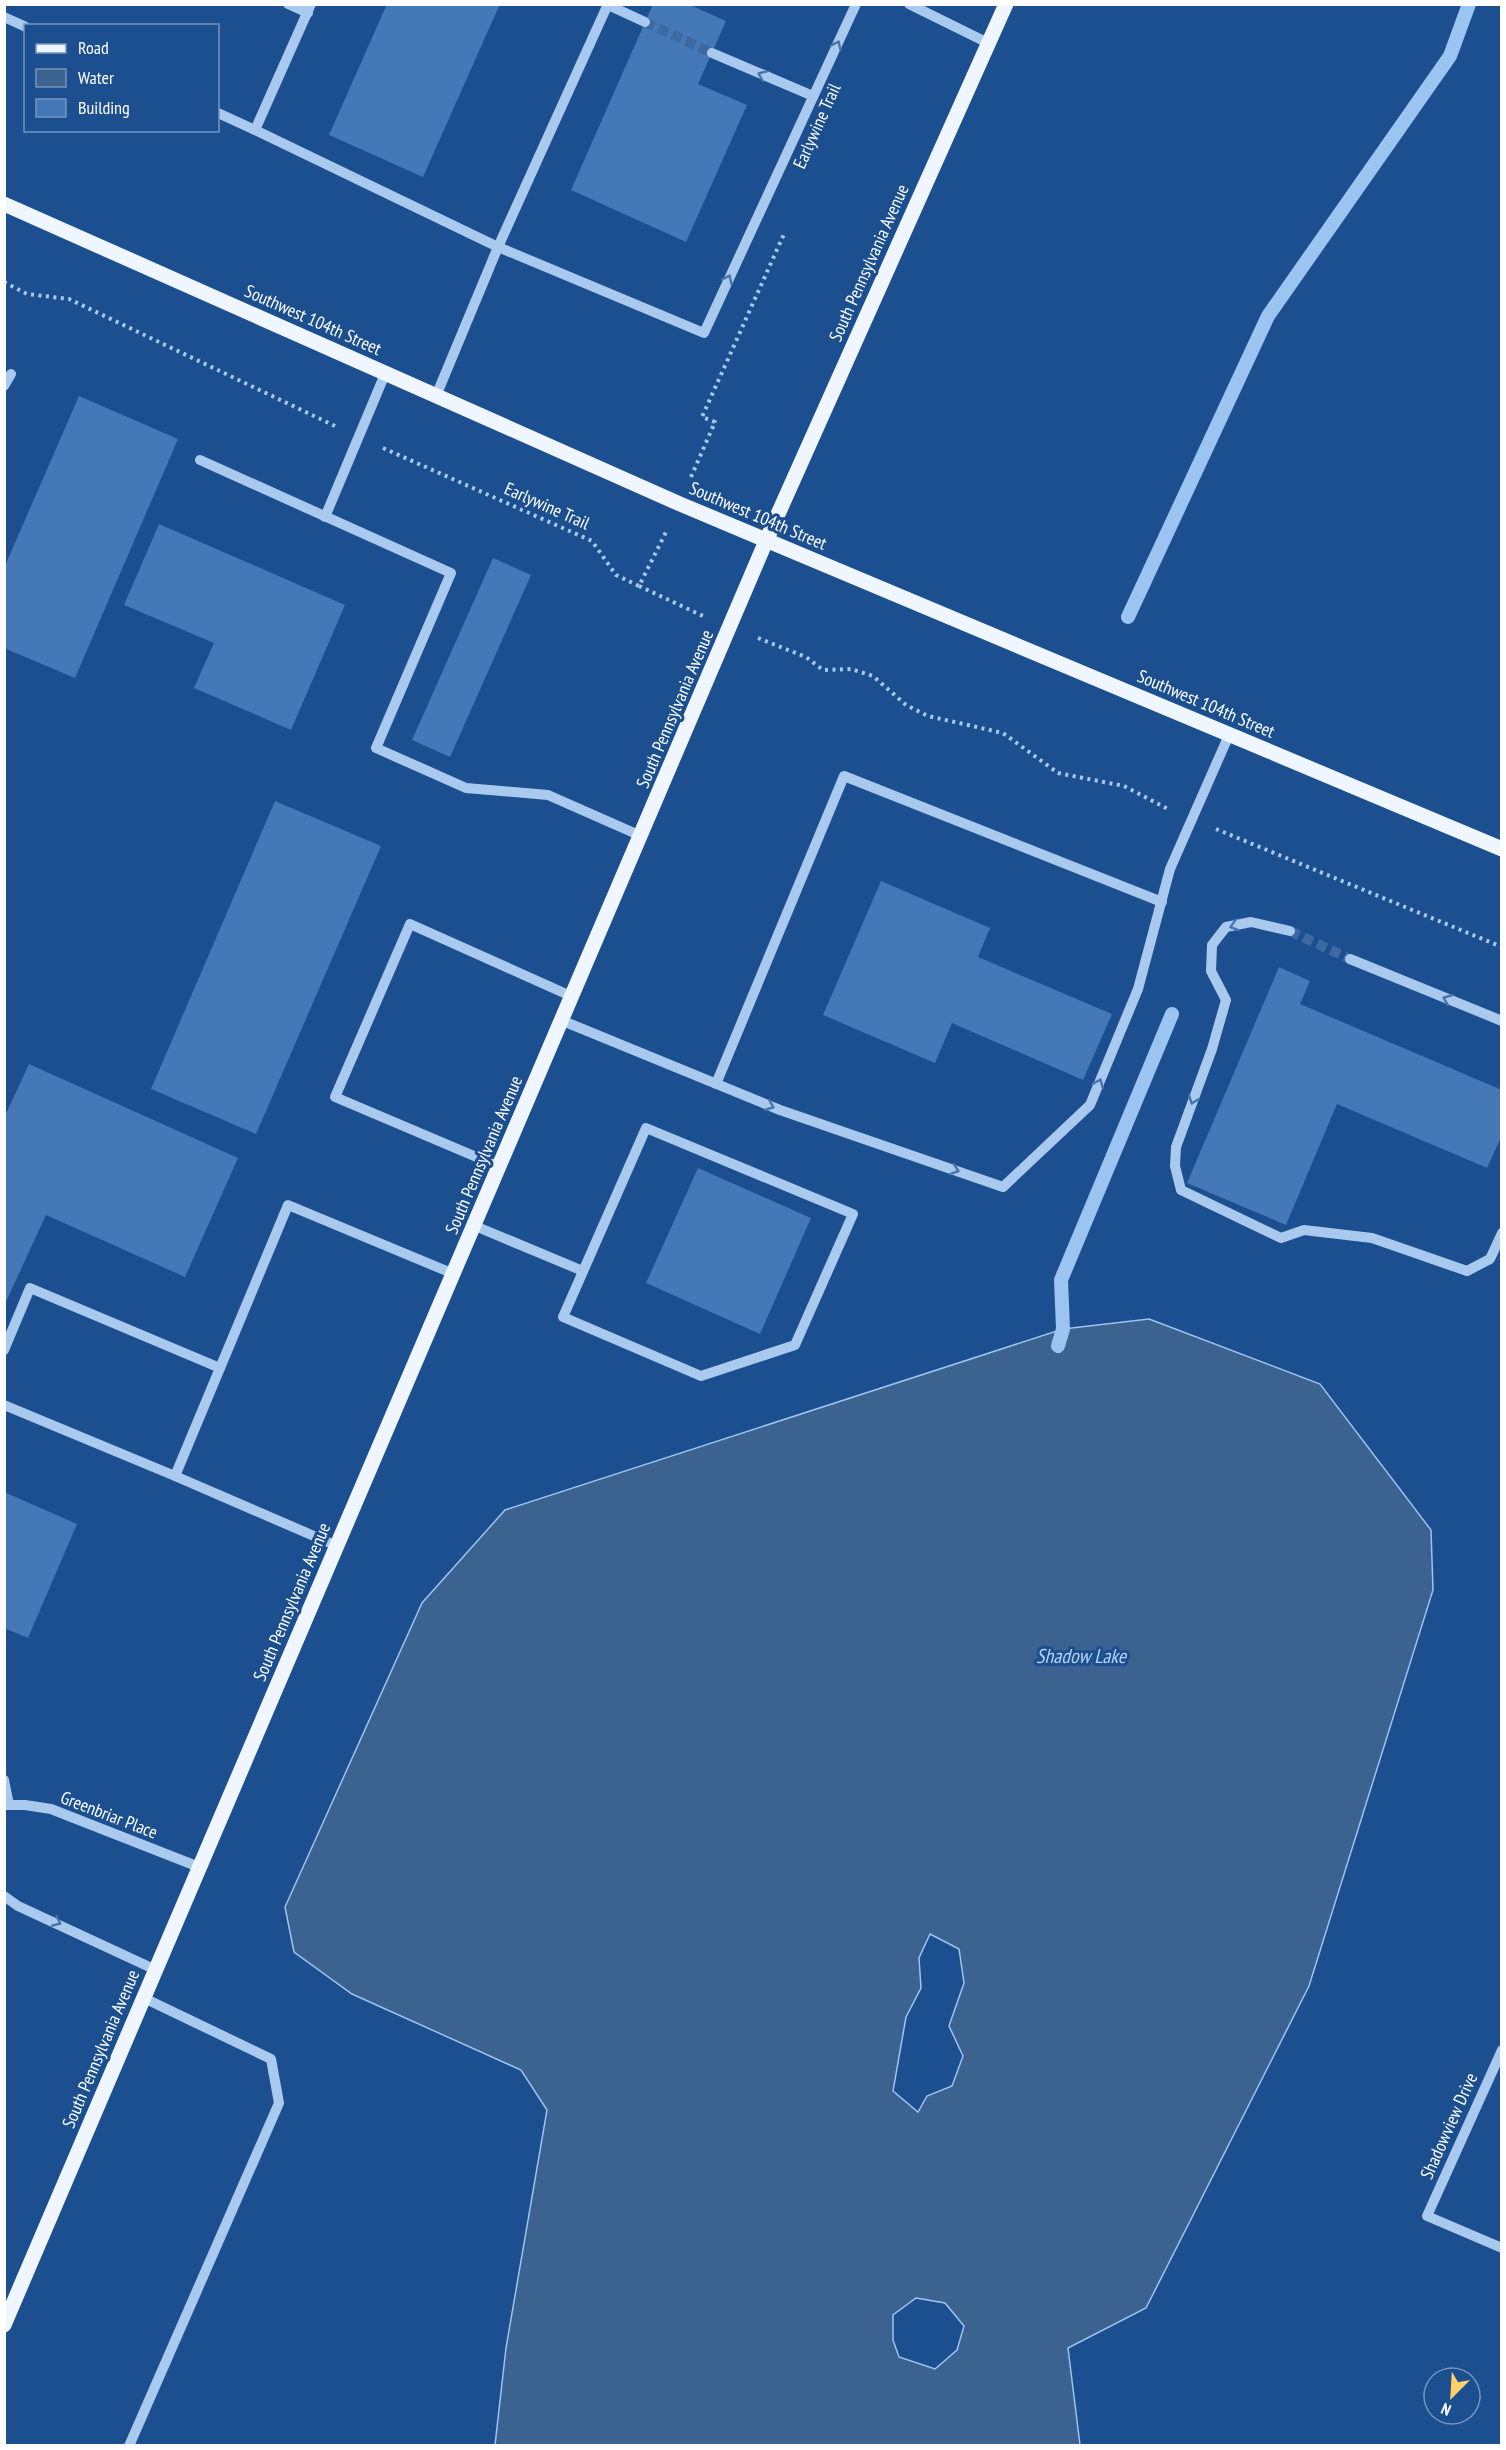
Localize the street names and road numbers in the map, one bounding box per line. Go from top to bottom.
street label: Earlywine Trail [788,79,846,172]
street label: South Pennsylvania Avenue [823,181,914,345]
street label: Southwest 104th Street [241,279,385,360]
street label: Southwest 104th Street [686,476,830,555]
street label: Earlywine Trail [501,477,594,535]
street label: South Pennsylvania Avenue [631,626,718,791]
street label: Southwest 104th Street [1134,664,1278,743]
street label: South Pennsylvania Avenue [440,1072,527,1237]
street label: South Pennsylvania Avenue [248,1519,335,1684]
street label: Greenbriar Place [57,1786,161,1844]
street label: South Pennsylvania Avenue [57,1966,144,2131]
street label: Shadowview Drive [1415,2069,1482,2183]

